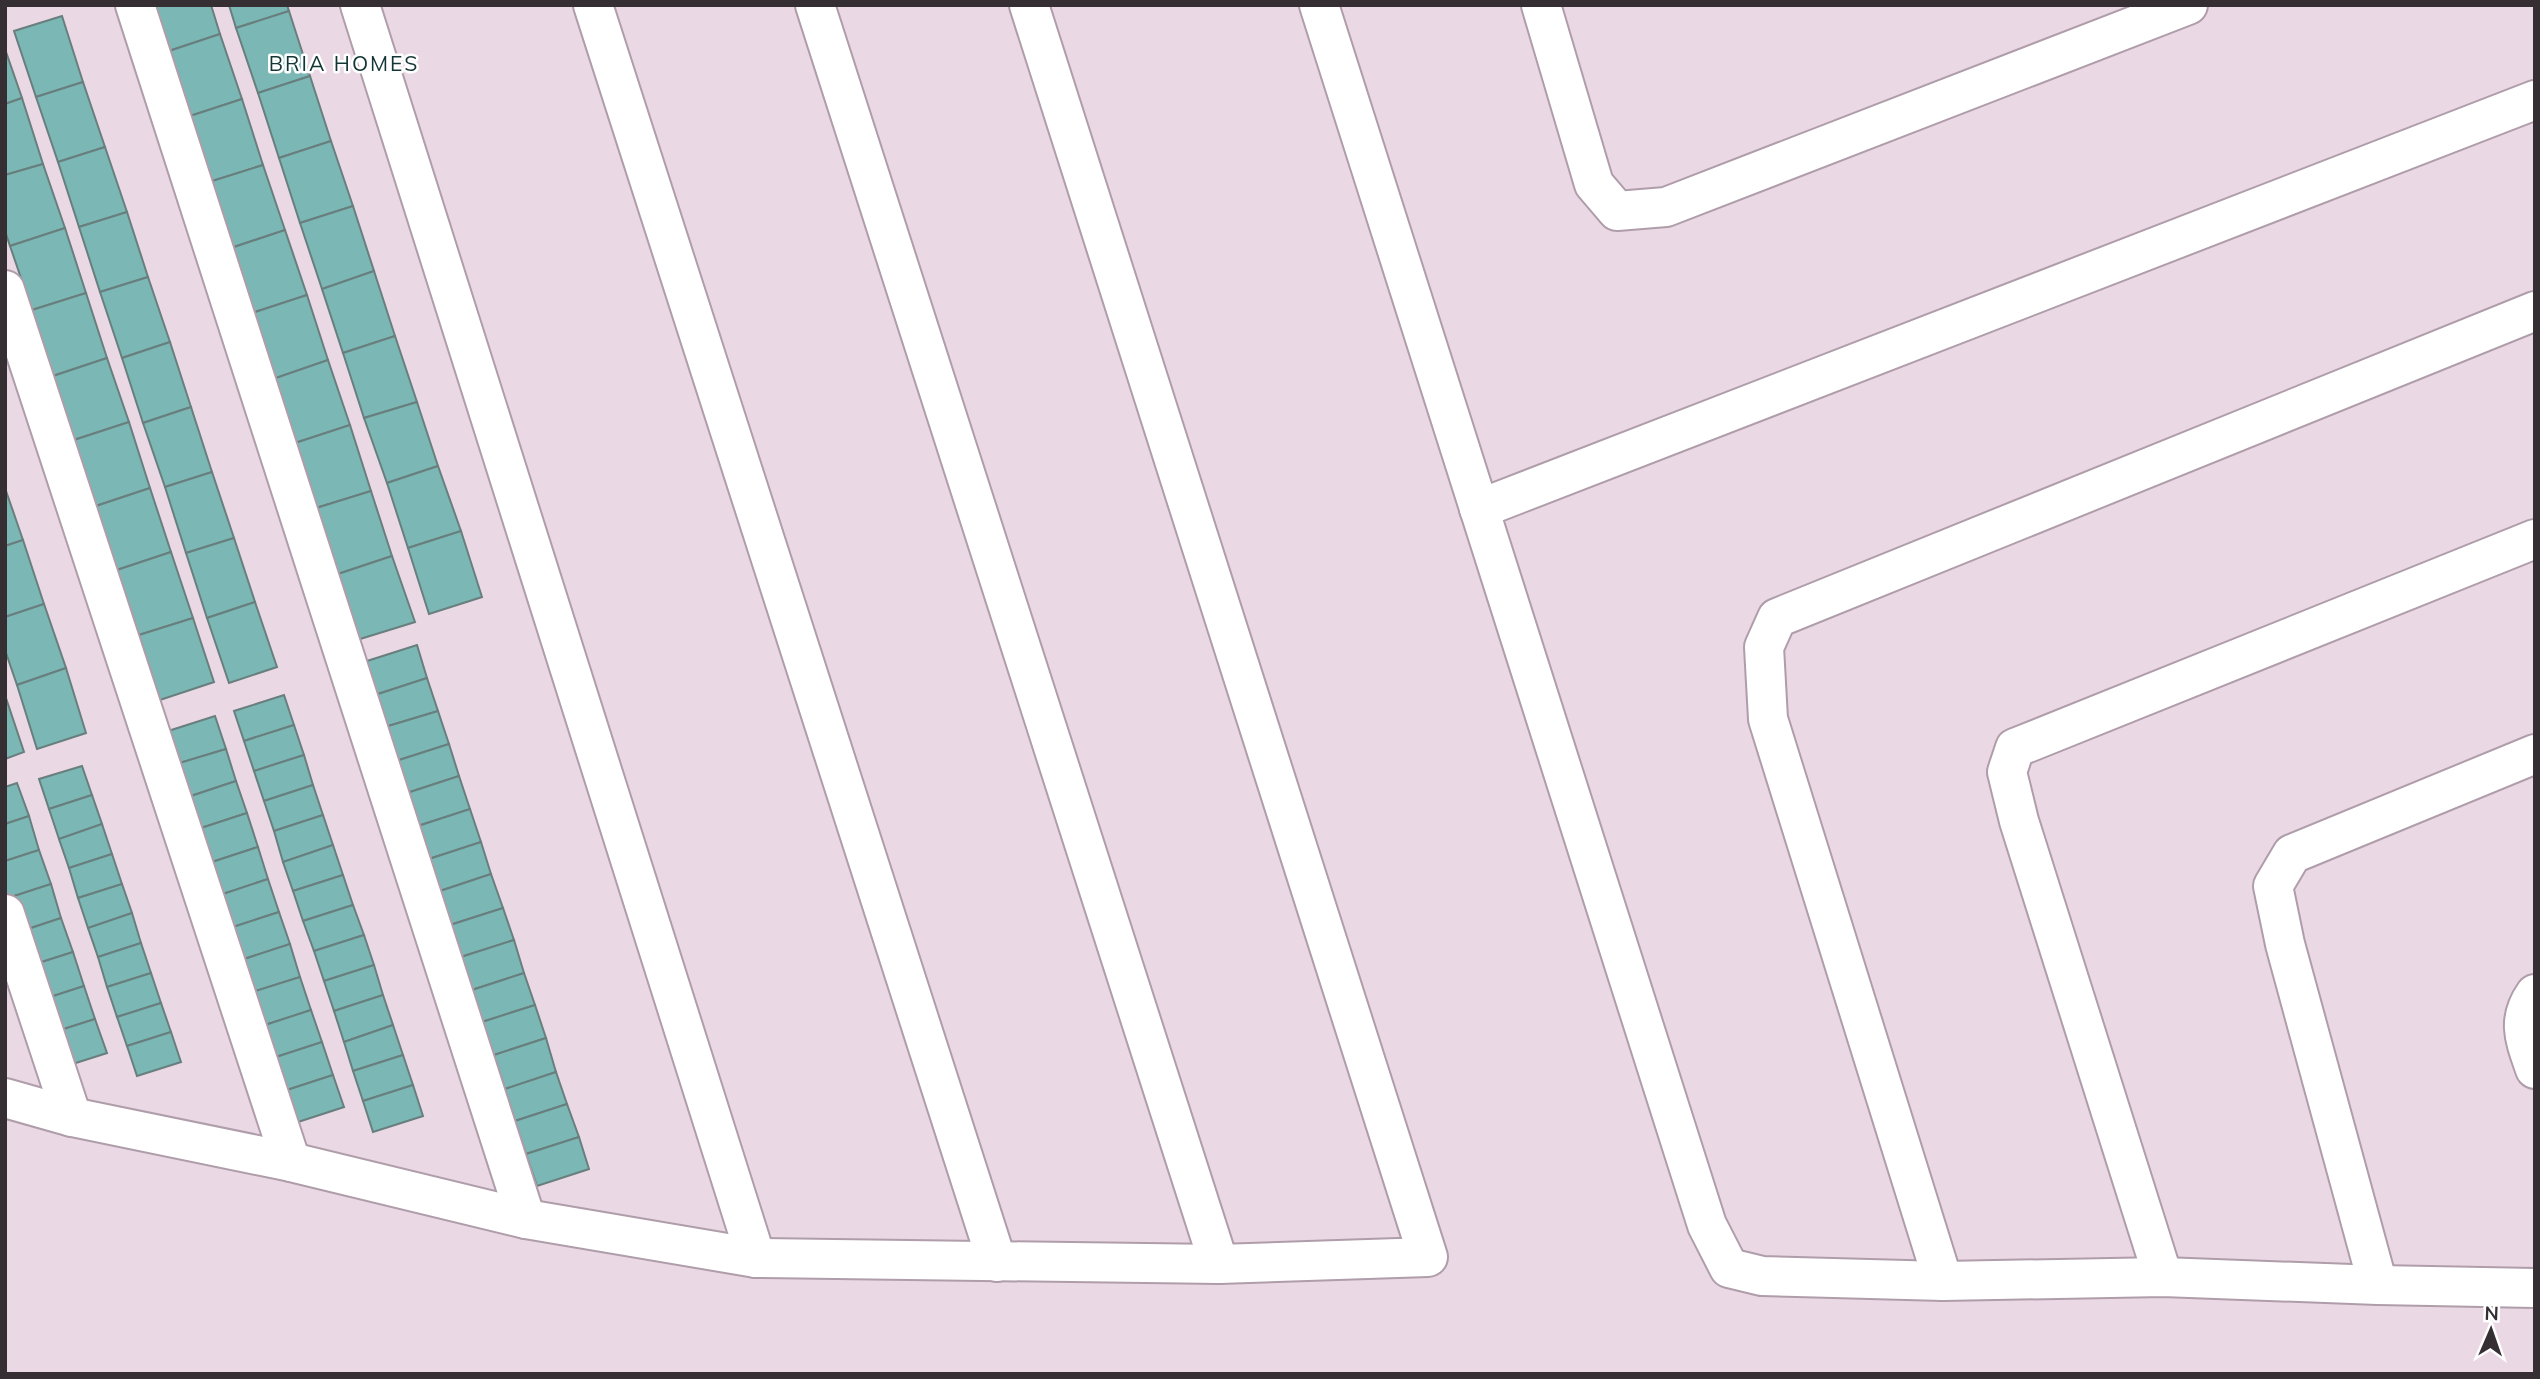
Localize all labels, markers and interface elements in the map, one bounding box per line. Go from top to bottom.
district label: BRIA HOMES [269,50,419,76]
north arrow [2456,1295,2526,1365]
text: N [2484,1301,2499,1325]

